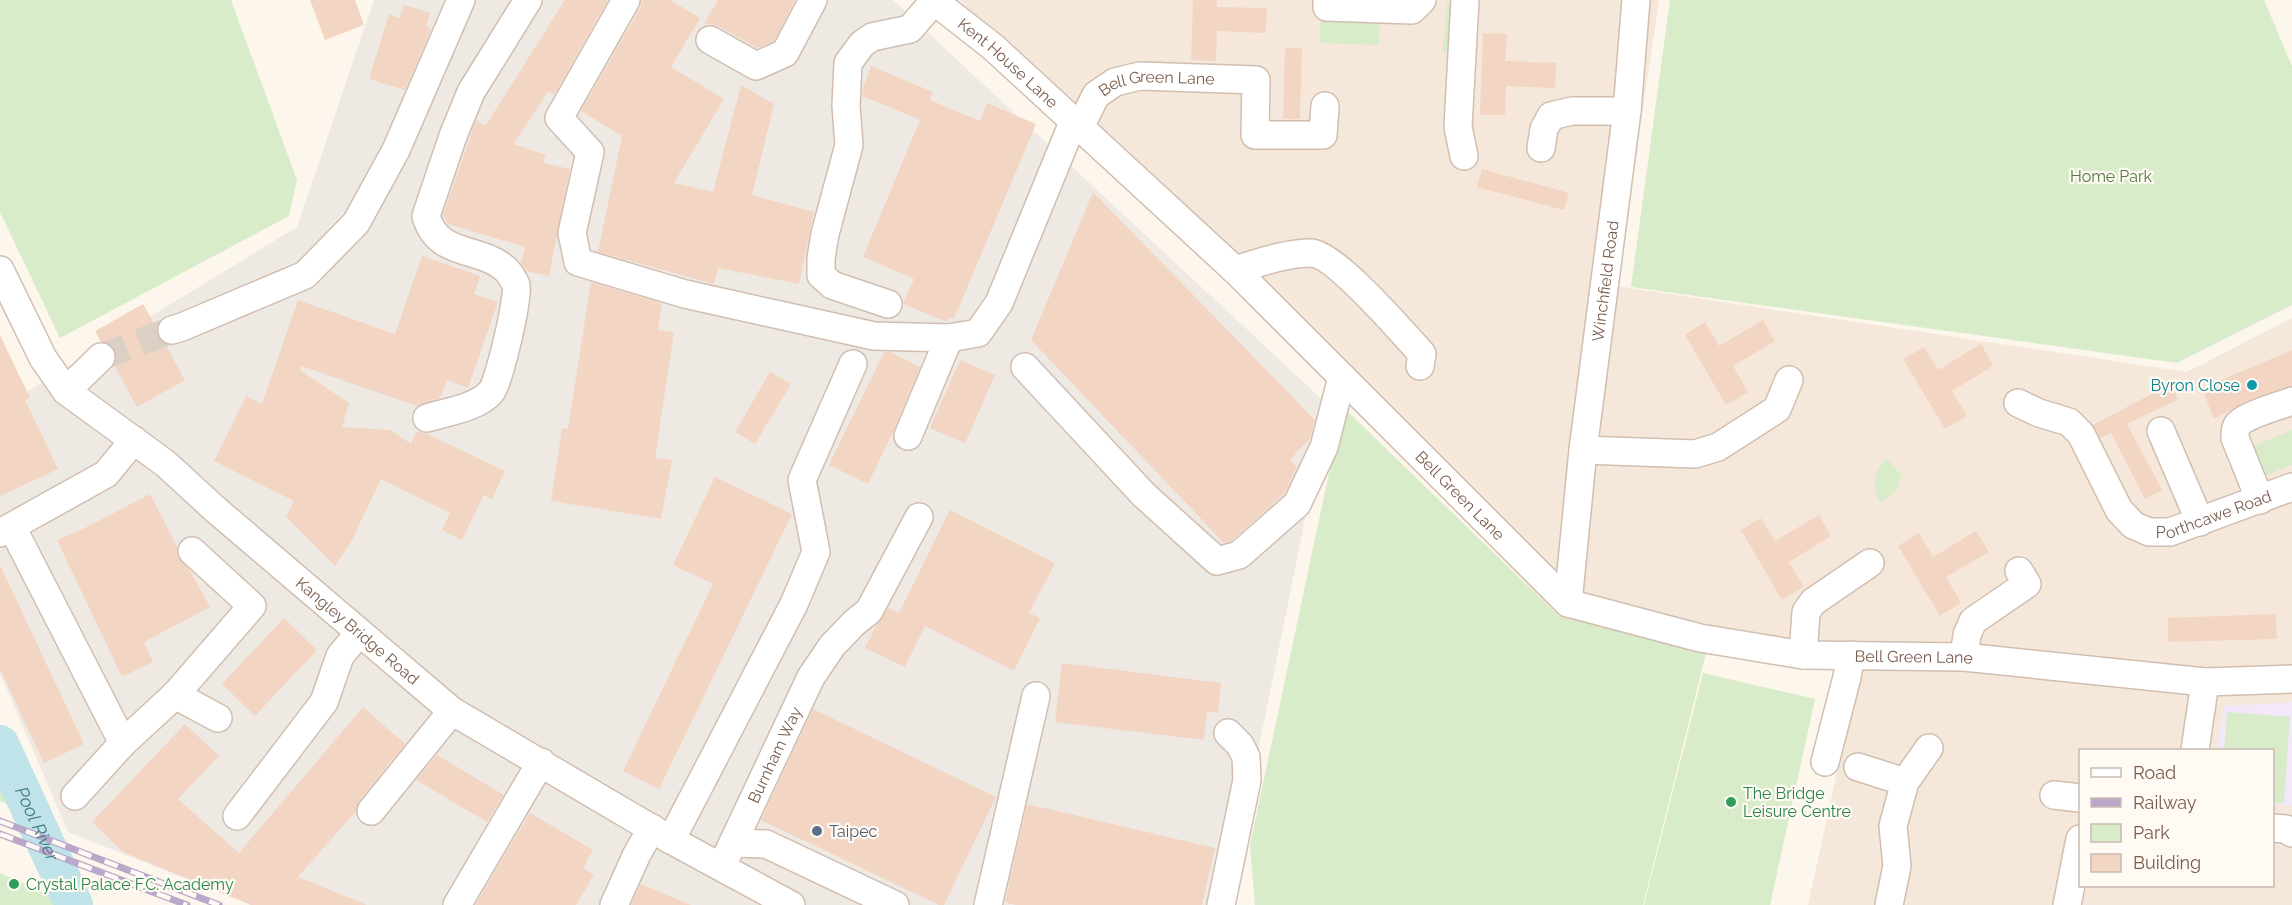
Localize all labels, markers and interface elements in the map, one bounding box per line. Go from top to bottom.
street label: Kent House Lane [954,14,1062,112]
street label: Bell Green Lane [1095,67,1215,100]
park label: Home Park [2070,167,2153,186]
street label: Winchfield Road [1588,219,1623,343]
place label: Byron Close [2151,376,2240,395]
marker: Byron Close [2245,378,2259,392]
street label: Bell Green Lane [1411,447,1509,544]
street label: Porthcawe Road [2156,486,2274,543]
street label: Kangley Bridge Road [292,573,423,689]
street label: Bell Green Lane [1855,647,1974,668]
street label: Burnham Way [744,703,806,806]
legend [2079,749,2274,887]
text: Road [2133,762,2176,783]
water label: Pool River [11,783,64,865]
place label: The Bridge Leisure Centre [1743,784,1851,821]
text: Railway [2133,792,2197,813]
marker: The Bridge Leisure Centre [1724,795,1738,809]
place label: Taipec [829,822,878,841]
text: Park [2133,822,2170,843]
marker: Taipec [810,824,824,838]
text: Building [2133,852,2201,873]
place label: Crystal Palace F.C. Academy [26,875,234,894]
marker: Crystal Palace F.C. Academy [7,877,21,891]

